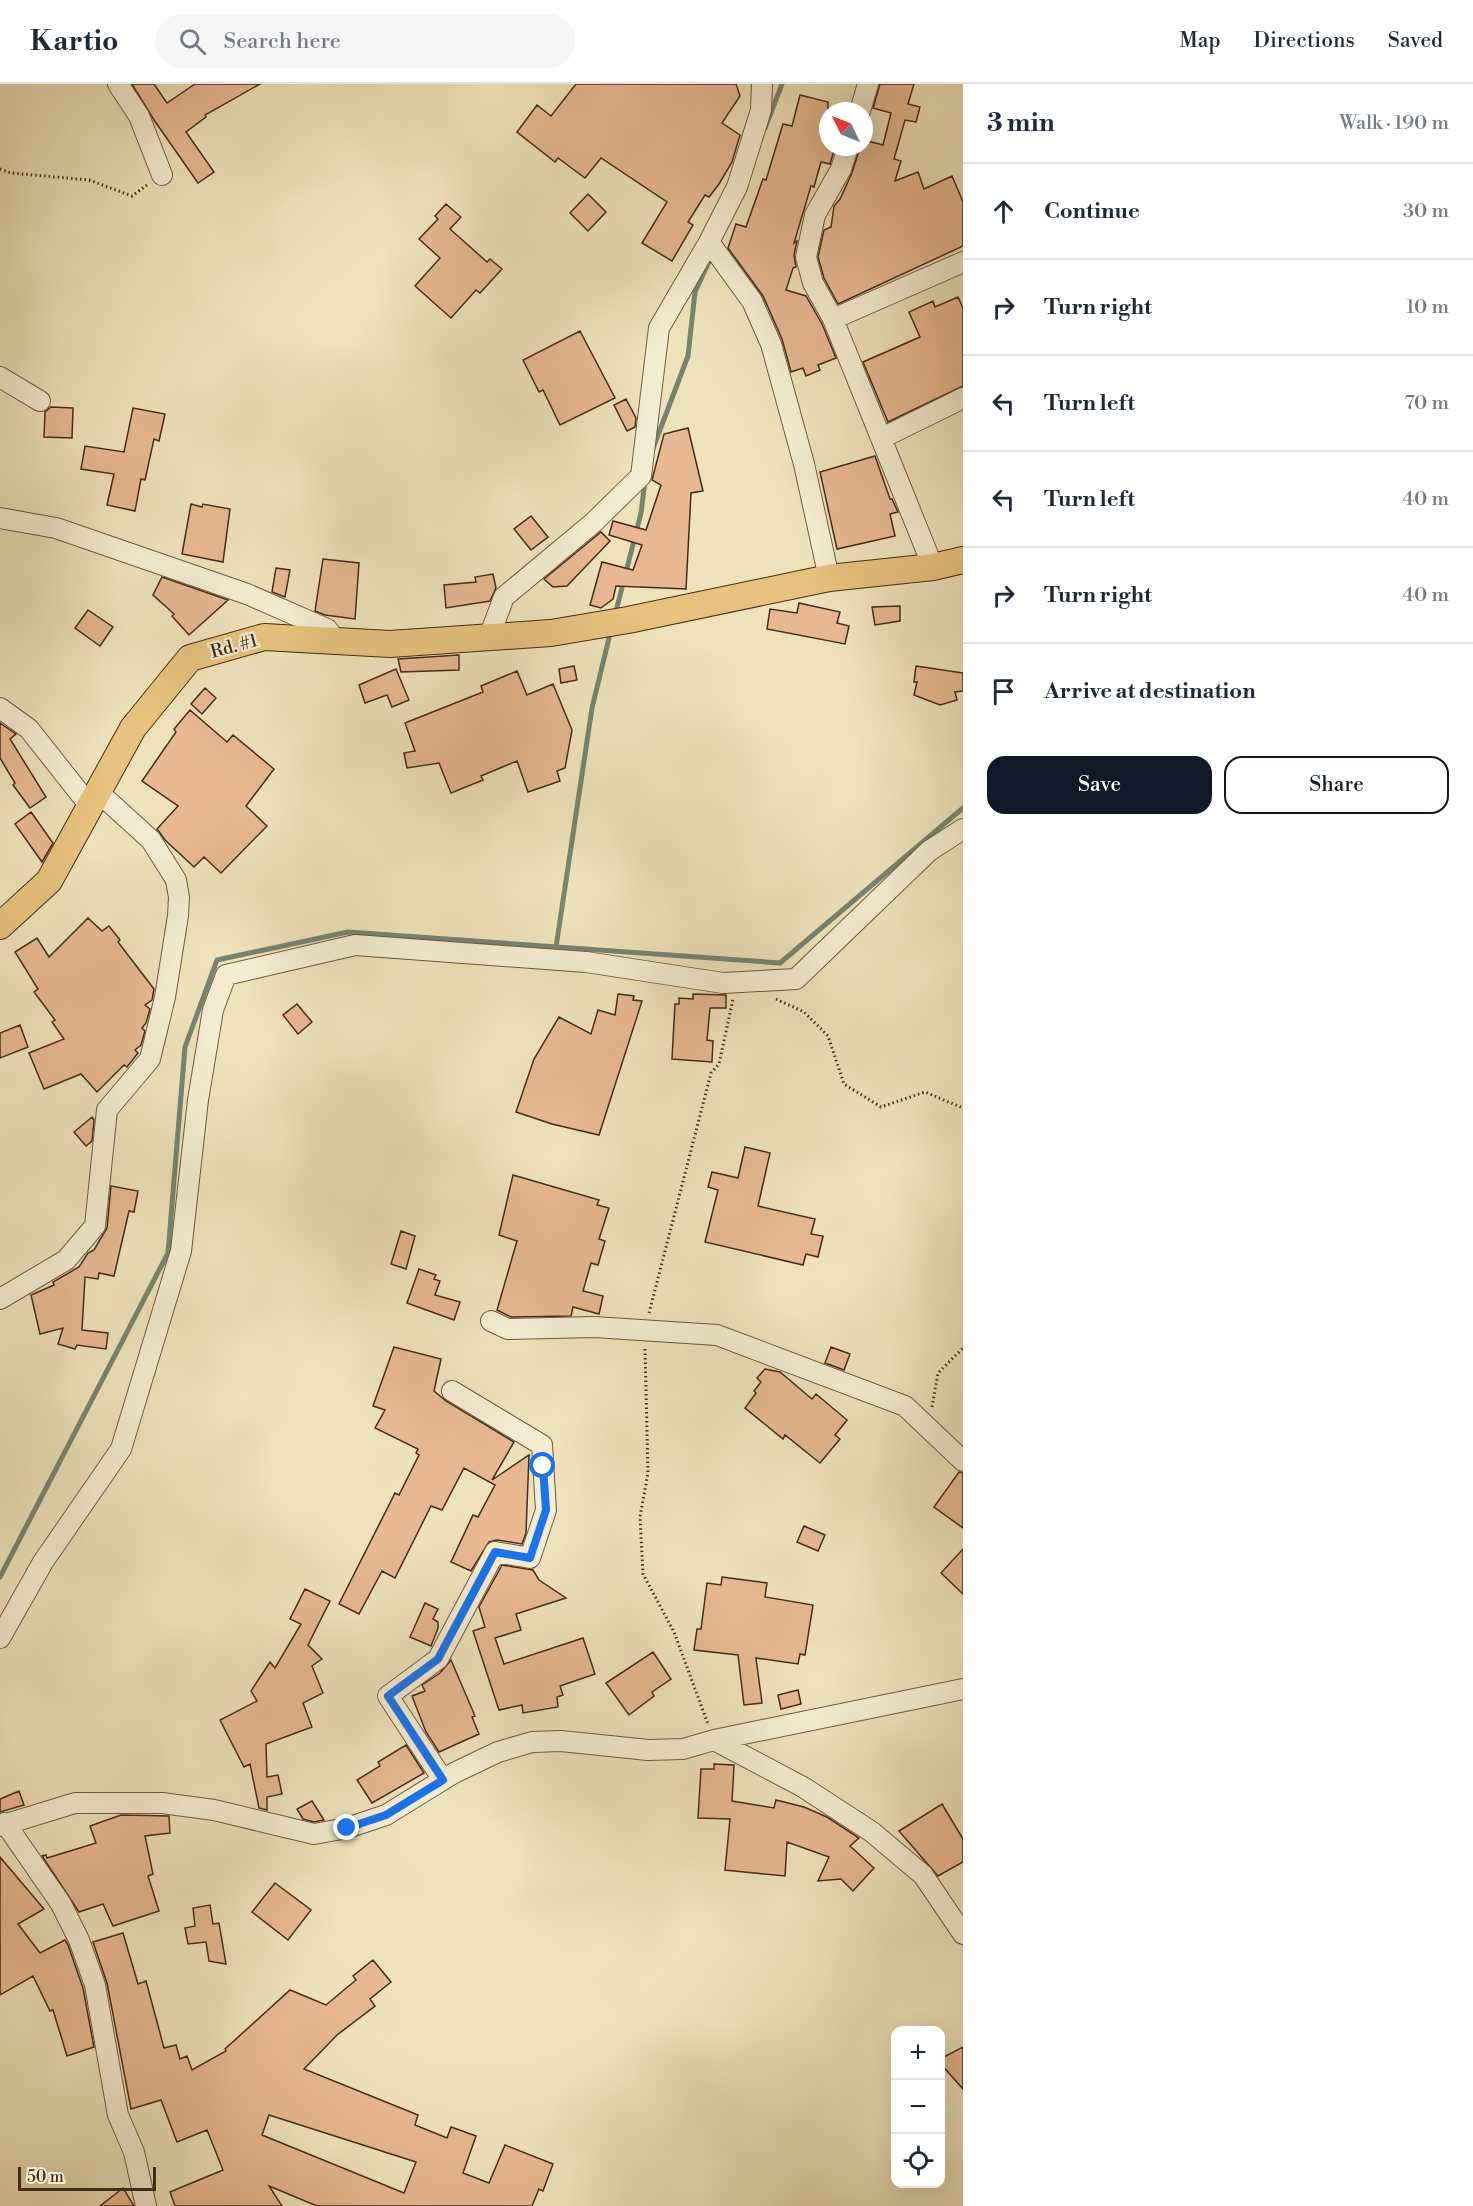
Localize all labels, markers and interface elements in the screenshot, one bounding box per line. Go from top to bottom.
search box [155,14,575,68]
text: Kartio [30,24,119,59]
icon: search [176,25,209,58]
text: Search here [224,28,341,55]
text: Map [1179,28,1221,54]
text: Directions [1254,28,1355,54]
text: Saved [1388,28,1443,54]
north arrow [819,102,873,156]
text: 3 min [987,107,1055,139]
text: Walk · 190 m [1339,111,1449,136]
icon: ahead [987,195,1020,228]
text: Continue [1044,198,1140,225]
text: 30 m [1403,199,1449,224]
icon: right [987,291,1020,324]
text: Turn right [1044,294,1152,321]
text: 10 m [1406,295,1449,320]
icon: left [987,387,1020,420]
text: Turn left [1044,390,1135,417]
text: 70 m [1405,391,1449,416]
icon: left [987,483,1020,516]
text: Turn left [1044,486,1135,513]
text: 40 m [1402,487,1449,512]
icon: right [987,579,1020,612]
text: Turn right [1044,582,1152,609]
text: 40 m [1402,583,1449,608]
street label: Rd. #1 [208,629,261,664]
icon: arrive [987,675,1020,708]
text: Arrive at destination [1044,678,1256,705]
button: Save [987,756,1212,814]
button: Share [1224,756,1449,814]
route start [529,1452,555,1478]
route end [333,1814,359,1840]
map controls [891,2026,945,2188]
button: + [891,2026,945,2080]
button: − [891,2080,945,2134]
button: locate [891,2134,945,2188]
scale bar [18,2164,156,2192]
text: 50 m [27,2167,64,2187]

